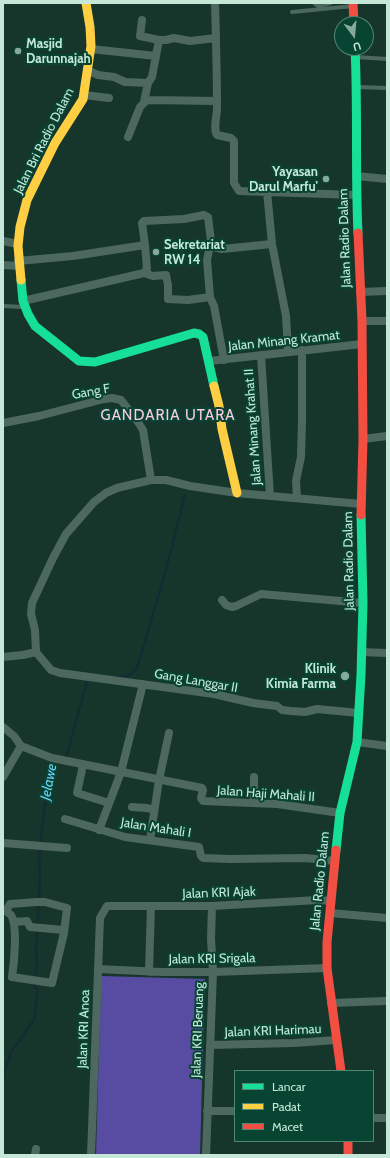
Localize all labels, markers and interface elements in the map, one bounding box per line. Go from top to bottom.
north arrow [334,16,374,56]
place label: Masjid Darunnajah [26,36,91,67]
text: U [351,39,363,54]
marker: Masjid Darunnajah [13,46,23,56]
street label: Jalan Bri Radio Dalam [11,85,77,197]
place label: Yayasan Darul Marfu' [249,164,318,195]
marker: Yayasan Darul Marfu' [321,174,331,184]
street label: Jalan Radio Dalam [335,188,355,288]
place label: Sekretariat RW 14 [164,237,225,268]
marker: Sekretariat RW 14 [151,247,161,257]
street label: Jalan Minang Kramat [228,327,340,355]
street label: Jalan Minang Krahat II [241,368,265,486]
street label: Gang F [71,381,111,403]
district label: GANDARIA UTARA [101,407,235,425]
street label: Jalan Radio Dalam [340,511,358,611]
place label: Klinik Kimia Farma [266,661,336,692]
street label: Gang Langgar II [153,666,239,696]
marker: Klinik Kimia Farma [339,670,351,682]
water label: Jelawe [37,763,61,801]
street label: Jalan Haji Mahali II [217,783,315,805]
street label: Jalan Mahali I [120,815,192,841]
street label: Jalan Radio Dalam [307,831,333,931]
street label: Jalan KRI Ajak [182,884,256,902]
street label: Jalan KRI Srigala [168,950,256,968]
street label: Jalan KRI Beruang [189,982,207,1078]
street label: Jalan KRI Anoa [75,989,93,1069]
street label: Jalan KRI Harimau [224,1022,322,1040]
legend [234,1070,374,1142]
text: Lancar [272,1079,305,1094]
text: Padat [272,1099,301,1114]
text: Macet [272,1119,303,1134]

